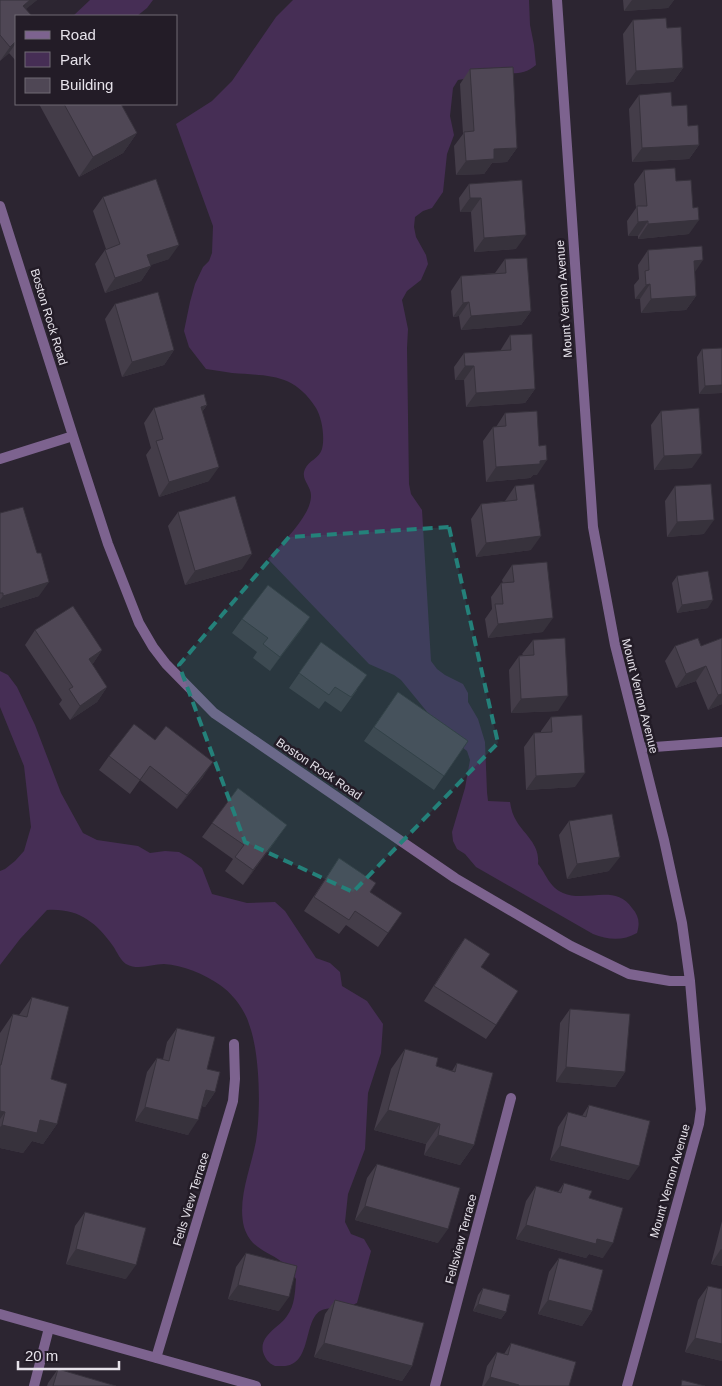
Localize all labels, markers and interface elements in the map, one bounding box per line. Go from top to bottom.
legend [15,15,178,105]
text: Road [60,26,96,43]
text: Park [60,51,91,68]
text: Building [60,76,113,93]
street label: Mount Vernon Avenue [553,239,575,358]
street label: Boston Rock Road [28,267,70,367]
street label: Mount Vernon Avenue [619,637,661,755]
street label: Boston Rock Road [274,735,364,803]
street label: Mount Vernon Avenue [647,1122,693,1240]
street label: Fells View Terrace [170,1150,212,1248]
street label: Fellsview Terrace [442,1192,480,1285]
scale bar [18,1338,119,1370]
text: 20 m [25,1347,58,1364]

